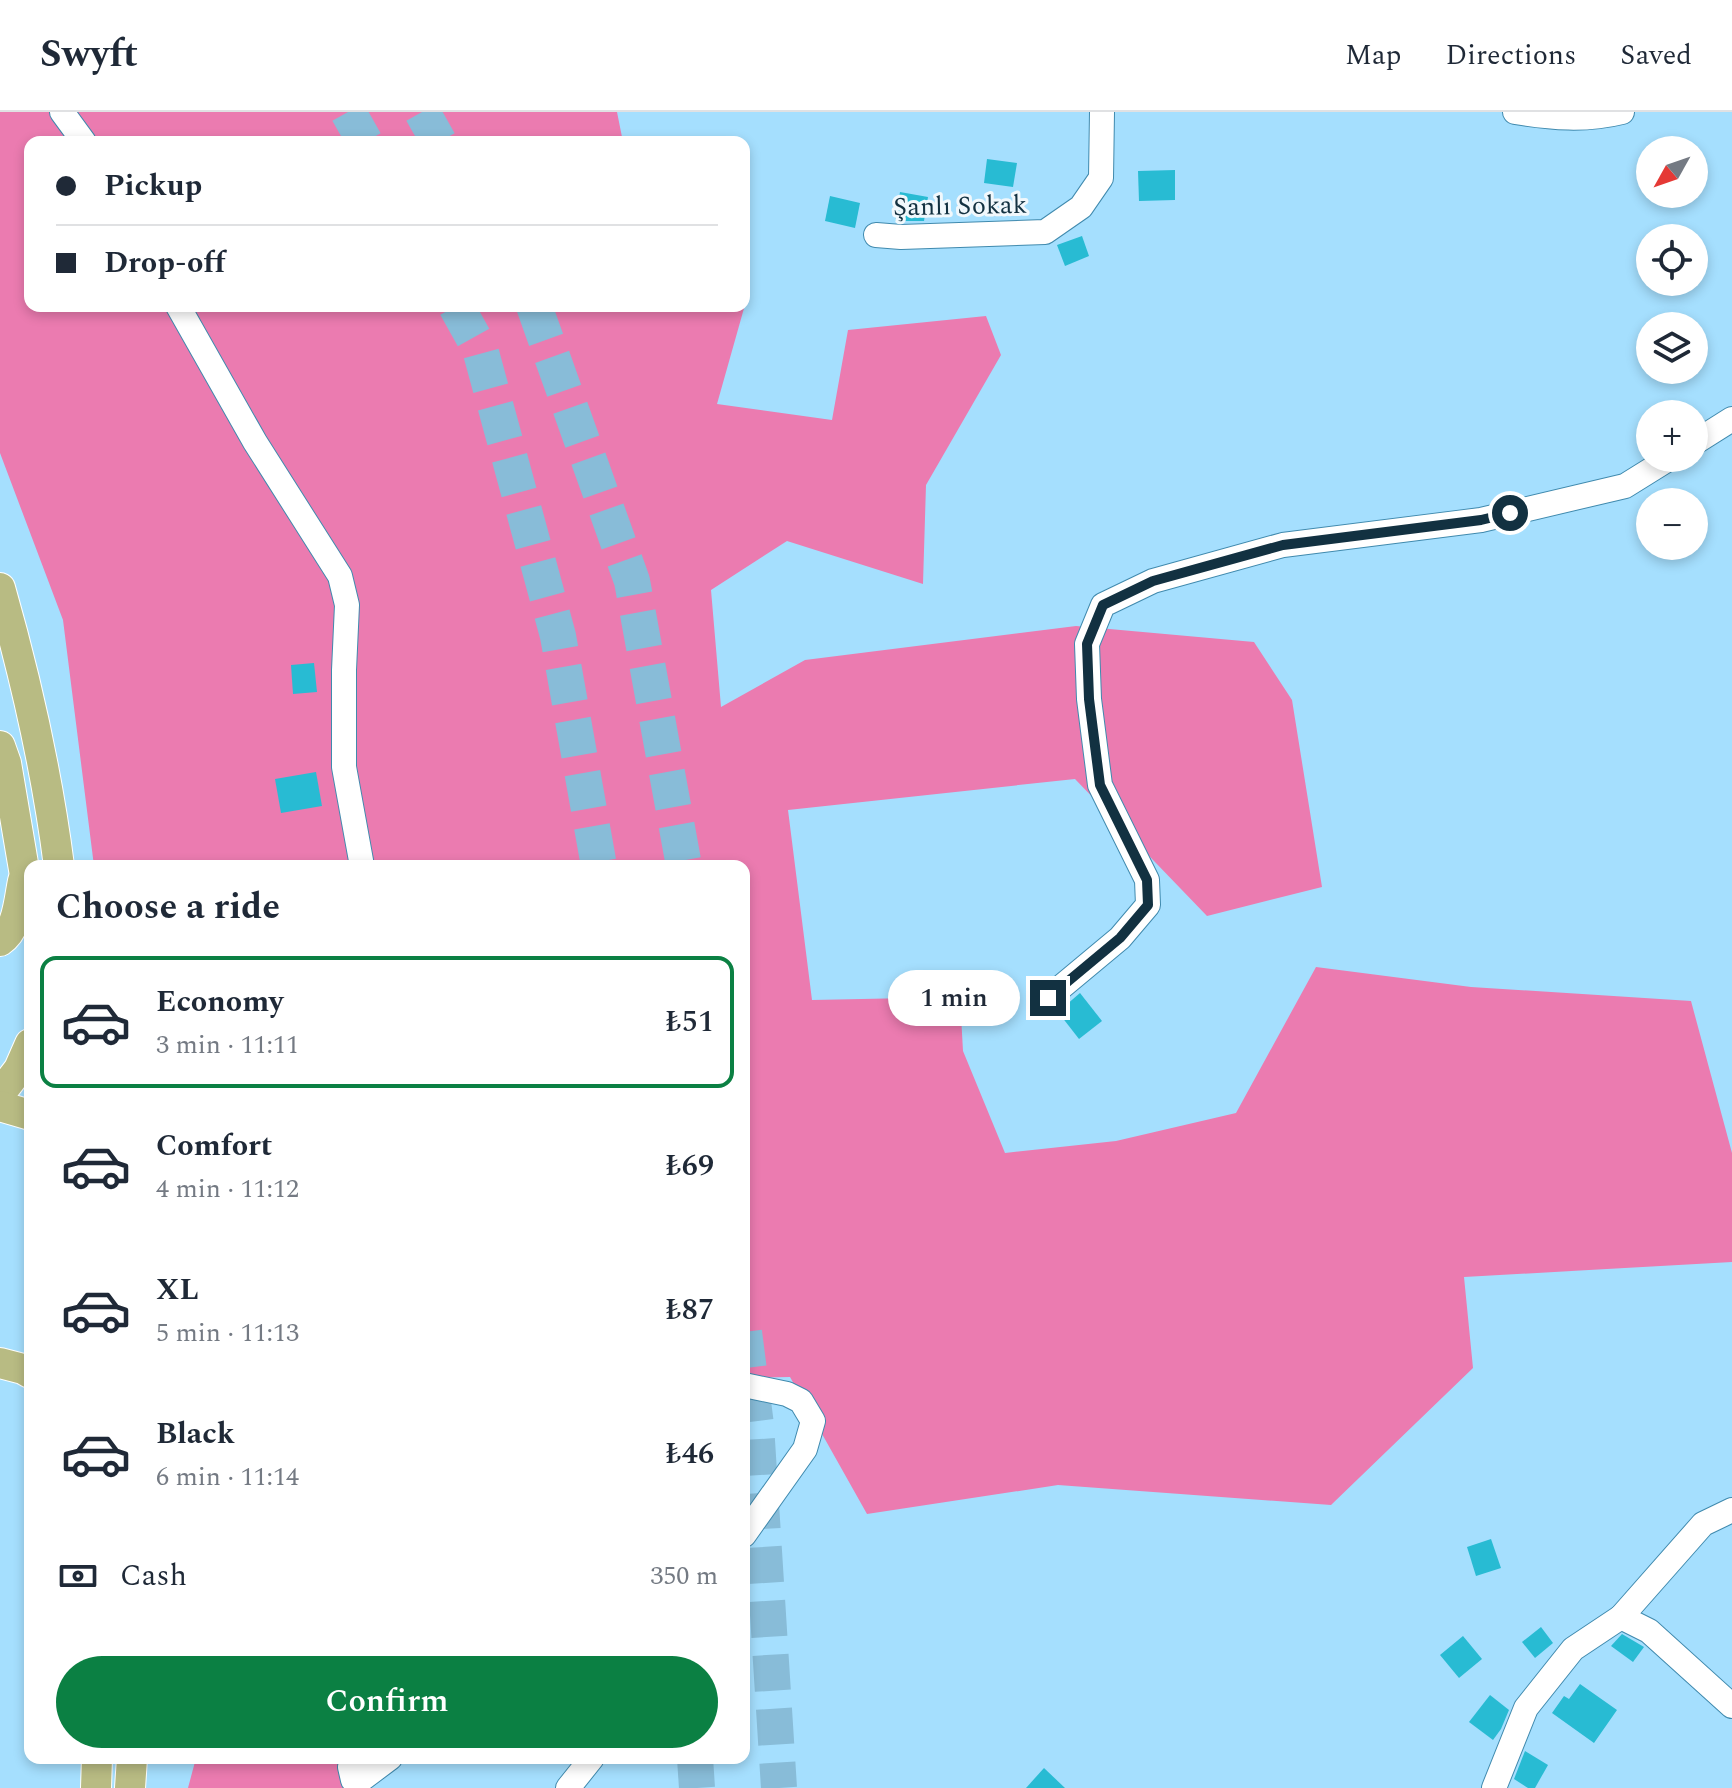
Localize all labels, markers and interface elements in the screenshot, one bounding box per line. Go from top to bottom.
text: Swyft [40,26,138,84]
text: Map [1345,34,1402,77]
text: Directions [1446,34,1576,77]
text: Saved [1620,34,1692,77]
north arrow [1636,136,1708,208]
map controls [1636,136,1708,560]
text: Pickup [104,163,202,209]
street label: Şanlı Sokak [893,185,1027,227]
button: locate [1636,224,1708,296]
text: Drop-off [104,240,225,286]
button: layers [1636,312,1708,384]
button: + [1636,400,1708,472]
button: − [1636,488,1708,560]
route start [1492,495,1528,531]
text: Choose a ride [56,880,280,935]
callout: 1 min [888,970,1020,1026]
text: 1 min [920,978,988,1018]
text: Economy [156,979,283,1025]
route end [1030,980,1066,1016]
icon: car [60,986,132,1058]
text: ₺51 [666,999,714,1045]
text: 3 min · 11:11 [156,1025,299,1065]
text: Comfort [156,1123,272,1169]
icon: car [60,1130,132,1202]
text: ₺69 [666,1143,714,1189]
text: 4 min · 11:12 [156,1169,299,1209]
text: XL [156,1267,199,1313]
icon: car [60,1274,132,1346]
text: ₺87 [666,1287,714,1333]
text: 5 min · 11:13 [156,1313,299,1353]
text: Black [156,1411,235,1457]
icon: car [60,1418,132,1490]
text: ₺46 [666,1431,714,1477]
text: 6 min · 11:14 [156,1457,299,1497]
text: Cash [120,1553,187,1599]
icon: cash [56,1554,100,1598]
text: 350 m [650,1556,718,1596]
button: Confirm [56,1656,718,1748]

